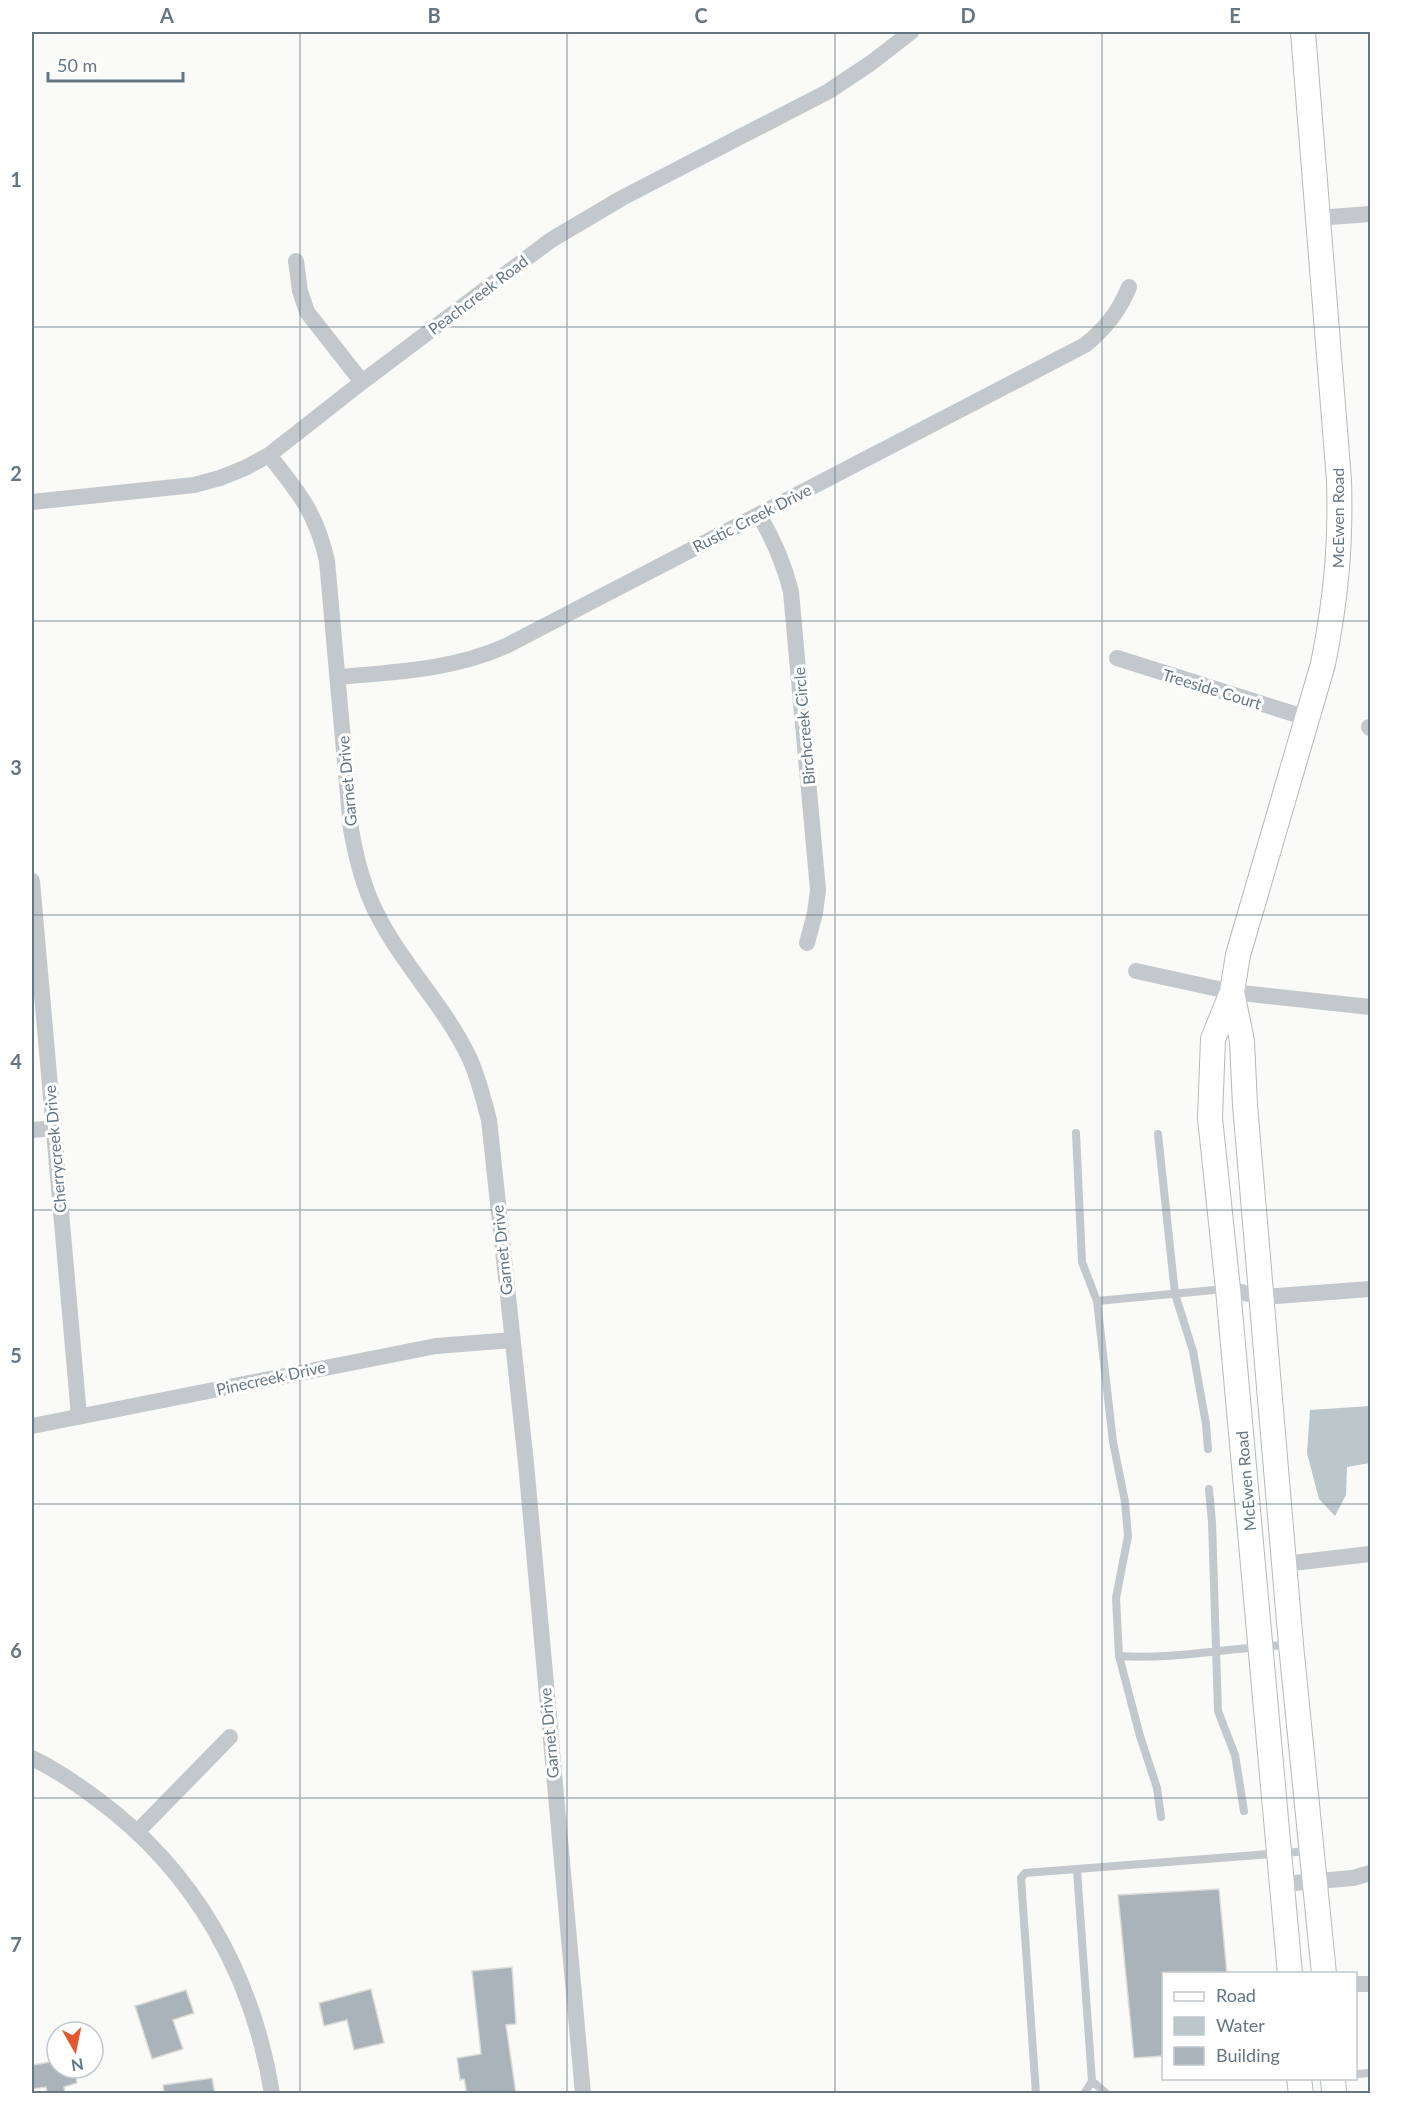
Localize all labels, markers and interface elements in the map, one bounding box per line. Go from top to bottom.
text: A [159,3,174,27]
text: B [427,3,441,27]
text: C [694,3,708,27]
text: D [960,3,976,27]
text: E [1229,3,1241,27]
scale bar [48,45,183,83]
text: 50 m [57,54,97,76]
text: 1 [10,167,22,191]
street label: Peachcreek Road [424,251,531,338]
text: 2 [10,461,22,485]
street label: McEwen Road [1328,468,1347,568]
street label: Rustic Creek Drive [689,479,814,556]
street label: Treeside Court [1160,664,1264,713]
street label: Birchcreek Circle [789,666,818,786]
street label: Garnet Drive [333,735,360,827]
text: 3 [10,755,22,779]
text: 4 [10,1049,22,1073]
street label: Cherrycreek Drive [39,1084,70,1214]
street label: Garnet Drive [487,1204,516,1296]
text: 5 [10,1343,22,1367]
street label: Pinecreek Drive [215,1357,327,1398]
street label: McEwen Road [1232,1430,1259,1532]
text: 6 [10,1638,22,1662]
street label: Garnet Drive [535,1687,562,1779]
text: 7 [10,1932,22,1956]
legend [1162,1972,1357,2080]
text: Road [1216,1984,1256,2006]
text: Water [1216,2014,1265,2036]
north arrow [45,2020,105,2080]
text: Building [1216,2044,1280,2066]
text: N [70,2055,85,2076]

